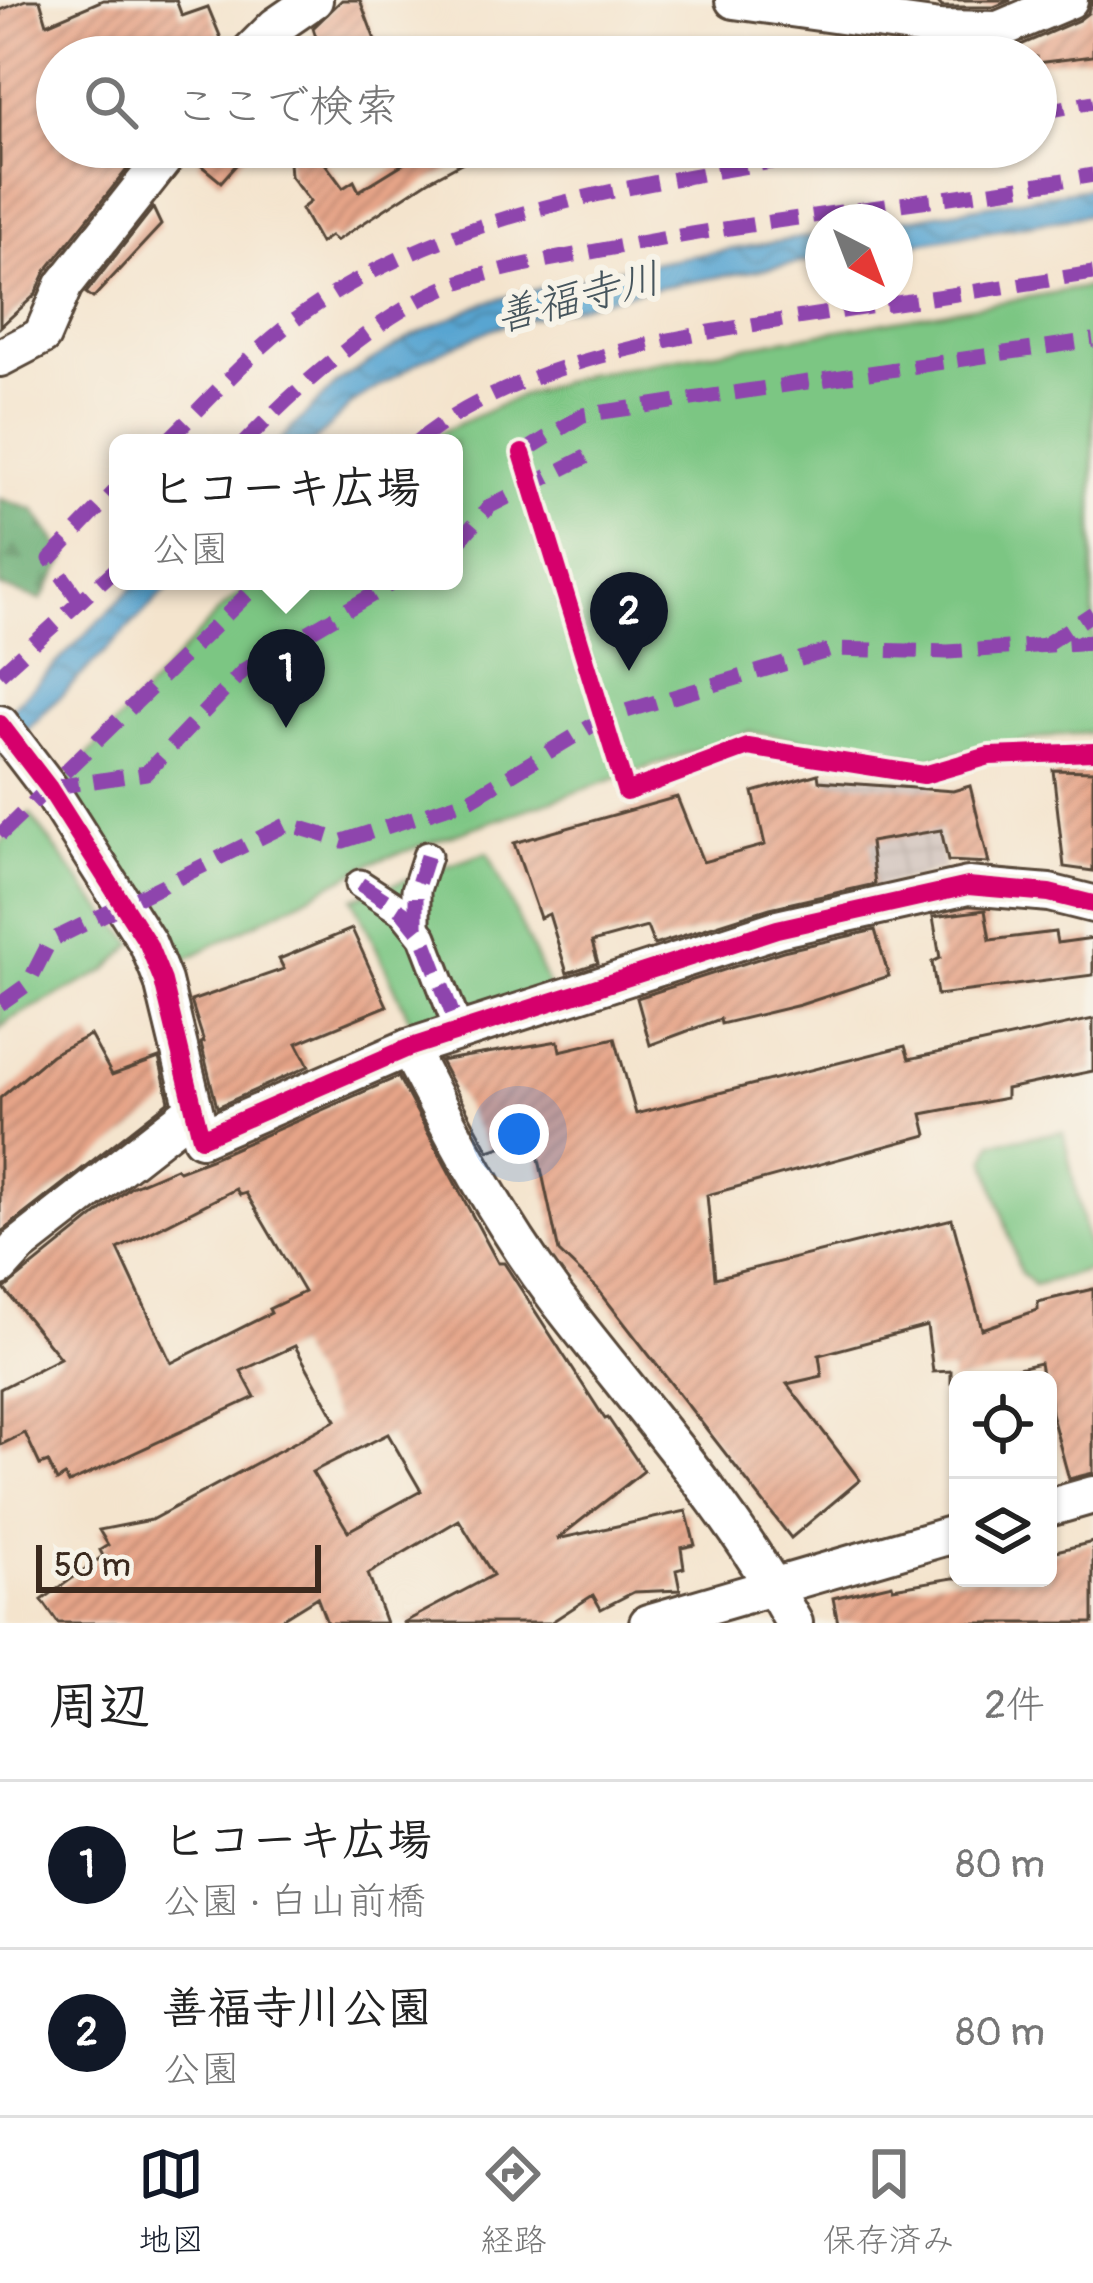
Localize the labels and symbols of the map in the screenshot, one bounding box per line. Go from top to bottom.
north arrow [805,204,913,312]
water label: 善福寺川 [490,252,666,344]
pin: 2 [590,572,668,671]
pin: 1 [247,629,325,728]
your location [489,1104,549,1164]
scale bar [36,1539,321,1592]

